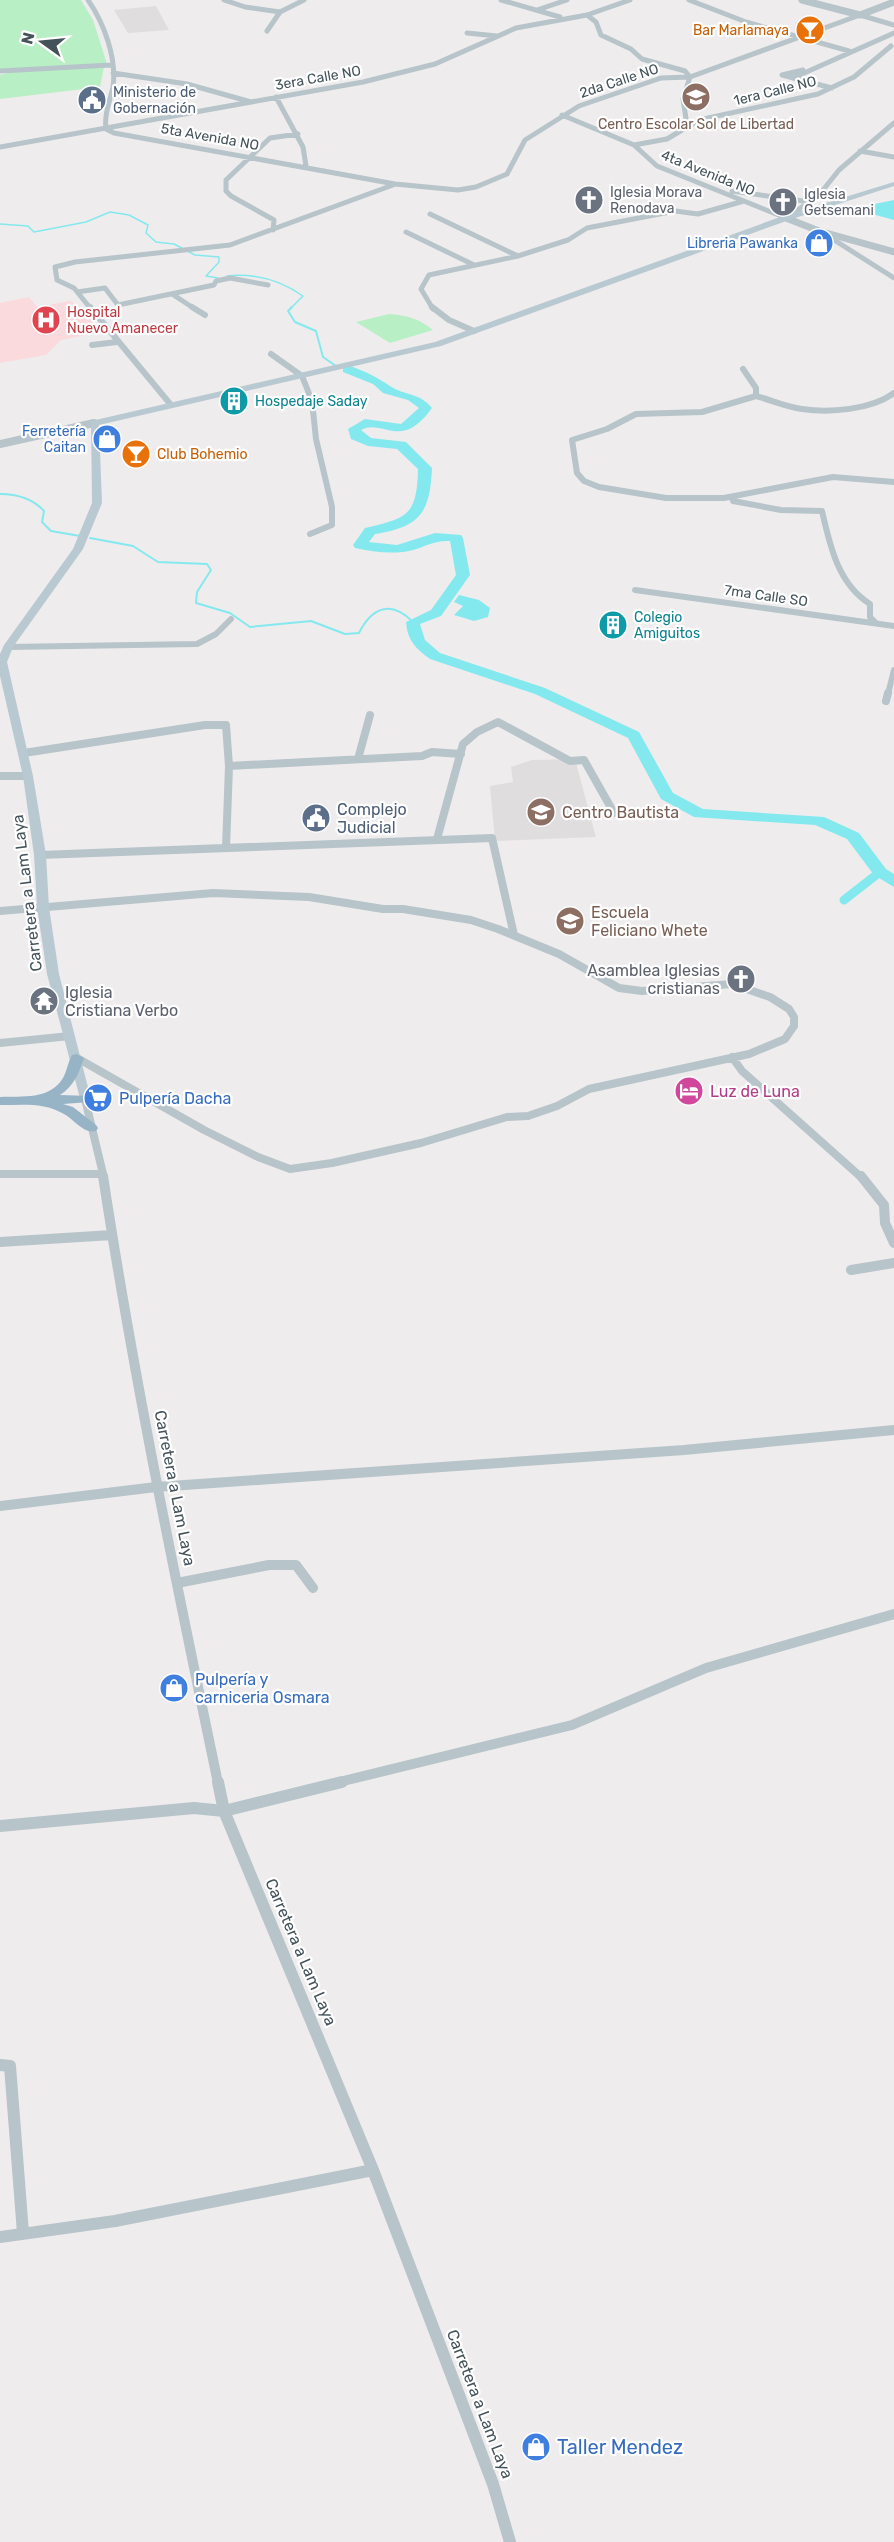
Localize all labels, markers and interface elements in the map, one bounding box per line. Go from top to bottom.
north arrow [12,12,72,72]
bar icon: Bar Marlamaya [794,14,826,46]
place label: Bar Marlamaya [693,22,789,39]
text: N [17,30,39,46]
street label: 2da Calle NO [577,60,661,102]
street label: 3era Calle NO [274,62,362,94]
street label: 1era Calle NO [732,73,818,109]
school or university icon: Centro Escolar Sol de Libertad [680,81,712,113]
public building icon: Ministerio de Gobernación [76,84,108,116]
place label: Ministerio de Gobernación [113,84,196,117]
place label: Centro Escolar Sol de Libertad [598,116,794,133]
street label: 5ta Avenida NO [160,120,260,154]
street label: 4ta Avenida NO [659,146,757,200]
church icon: Iglesia Morava Renodava [573,184,605,216]
place label: Iglesia Morava Renodava [610,184,702,217]
church icon: Iglesia Getsemani [767,186,799,218]
place label: Iglesia Getsemani [804,186,874,219]
shop icon: Libreria Pawanka [803,227,835,259]
place label: Libreria Pawanka [687,235,798,252]
hospital icon: Hospital Nuevo Amanecer [30,304,62,336]
place label: Hospital Nuevo Amanecer [67,304,179,337]
building icon: Hospedaje Saday [218,385,250,417]
place label: Hospedaje Saday [255,393,368,410]
place label: Ferretería Caitan [22,423,86,456]
shop icon: Ferretería Caitan [91,423,123,455]
bar icon: Club Bohemio [120,438,152,470]
place label: Club Bohemio [157,446,248,463]
street label: 7ma Calle SO [723,582,809,610]
building icon: Colegio Amiguitos [597,609,629,641]
place label: Colegio Amiguitos [634,609,700,642]
school or university icon: Centro Bautista [525,796,557,828]
place label: Complejo Judicial [337,800,407,837]
public building icon: Complejo Judicial [300,802,332,834]
place label: Centro Bautista [562,803,679,822]
street label: Carretera a Lam Laya [8,813,46,973]
place label: Escuela Feliciano Whete [591,903,708,940]
school or university icon: Escuela Feliciano Whete [554,905,586,937]
place label: Asamblea Iglesias cristianas [587,961,720,998]
church icon: Asamblea Iglesias cristianas [725,963,757,995]
place label: Iglesia Cristiana Verbo [65,983,178,1020]
temple icon: Iglesia Cristiana Verbo [28,985,60,1017]
hotel icon: Luz de Luna [673,1075,705,1107]
supermarket icon: Pulpería Dacha [82,1082,114,1114]
place label: Luz de Luna [710,1082,800,1101]
place label: Pulpería Dacha [119,1089,231,1108]
street label: Carretera a Lam Laya [151,1409,199,1567]
place label: Pulpería y carniceria Osmara [195,1670,330,1707]
shop icon: Pulpería y carniceria Osmara [158,1672,190,1704]
street label: Carretera a Lam Laya [261,1876,341,2028]
street label: Carretera a Lam Laya [443,2327,517,2481]
shop icon: Taller Mendez [520,2431,552,2463]
place label: Taller Mendez [557,2435,683,2459]

